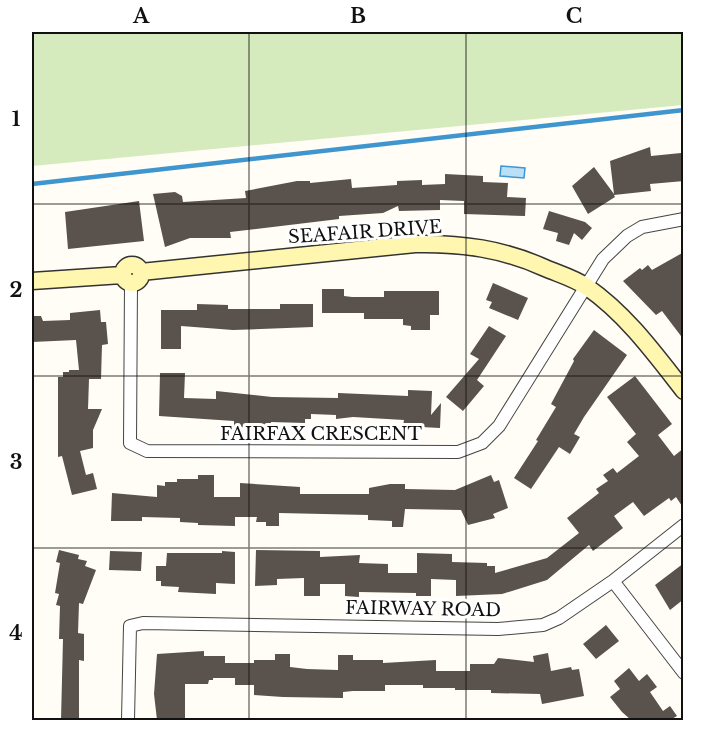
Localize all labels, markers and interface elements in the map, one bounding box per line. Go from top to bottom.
text: A [132,4,150,28]
text: B [350,4,366,28]
text: C [566,4,582,28]
text: 1 [12,107,21,131]
street label: SEAFAIR DRIVE [287,216,443,248]
text: 2 [9,278,23,302]
street label: FAIRFAX CRESCENT [220,423,423,445]
text: 3 [10,450,22,474]
street label: FAIRWAY ROAD [345,597,501,621]
text: 4 [9,621,23,645]

